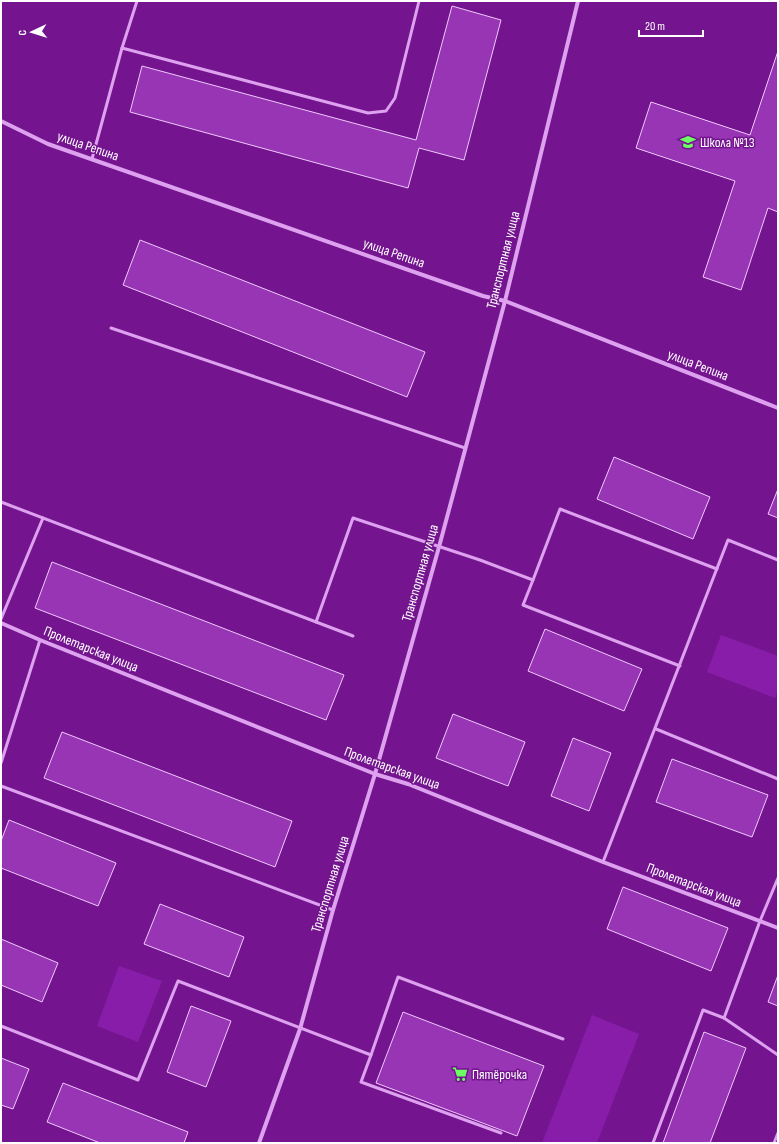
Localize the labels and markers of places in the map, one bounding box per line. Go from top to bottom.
school or university icon: Школа №13 [679,133,697,151]
place label: Школа №13 [700,134,755,151]
supermarket icon: Пятёрочка [451,1065,469,1083]
place label: Пятёрочка [472,1066,527,1083]

